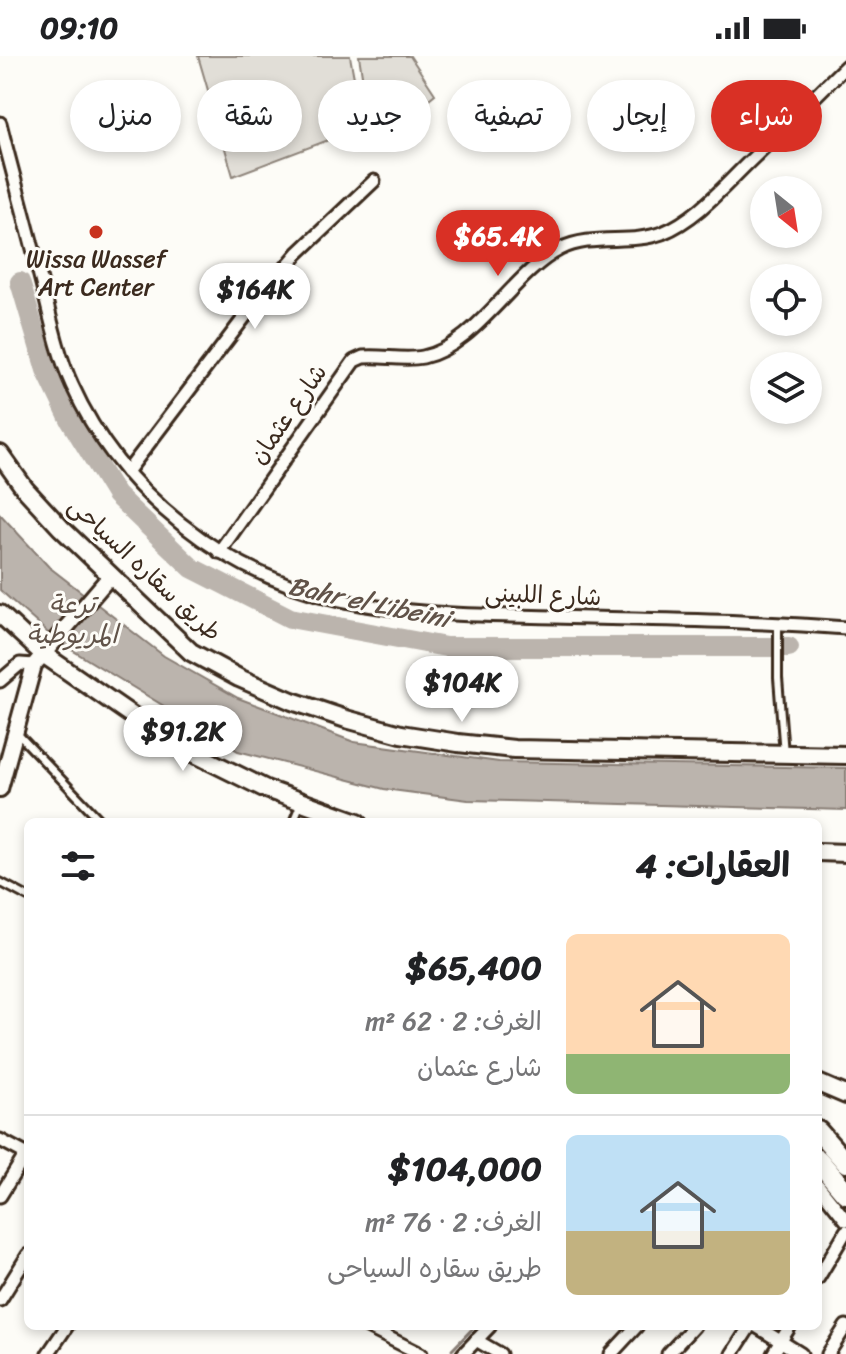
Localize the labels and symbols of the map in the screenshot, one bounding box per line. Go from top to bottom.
north arrow [750,176,822,248]
pin: $65.4K [433,210,563,278]
marker: Wissa Wassef Art Center [87,223,105,241]
place label: Wissa Wassef Art Center [26,238,169,308]
pin: $164K [199,263,311,331]
street label: شارع عثمان [238,355,338,473]
street label: طريق سقاره السياحى [58,486,232,652]
water label: Bahr el Libeini [284,563,458,642]
street label: شارع اللبينى [484,572,602,618]
water label: ترعة المريوطية [26,581,121,657]
pin: $104K [406,656,518,724]
pin: $91.2K [118,705,248,773]

